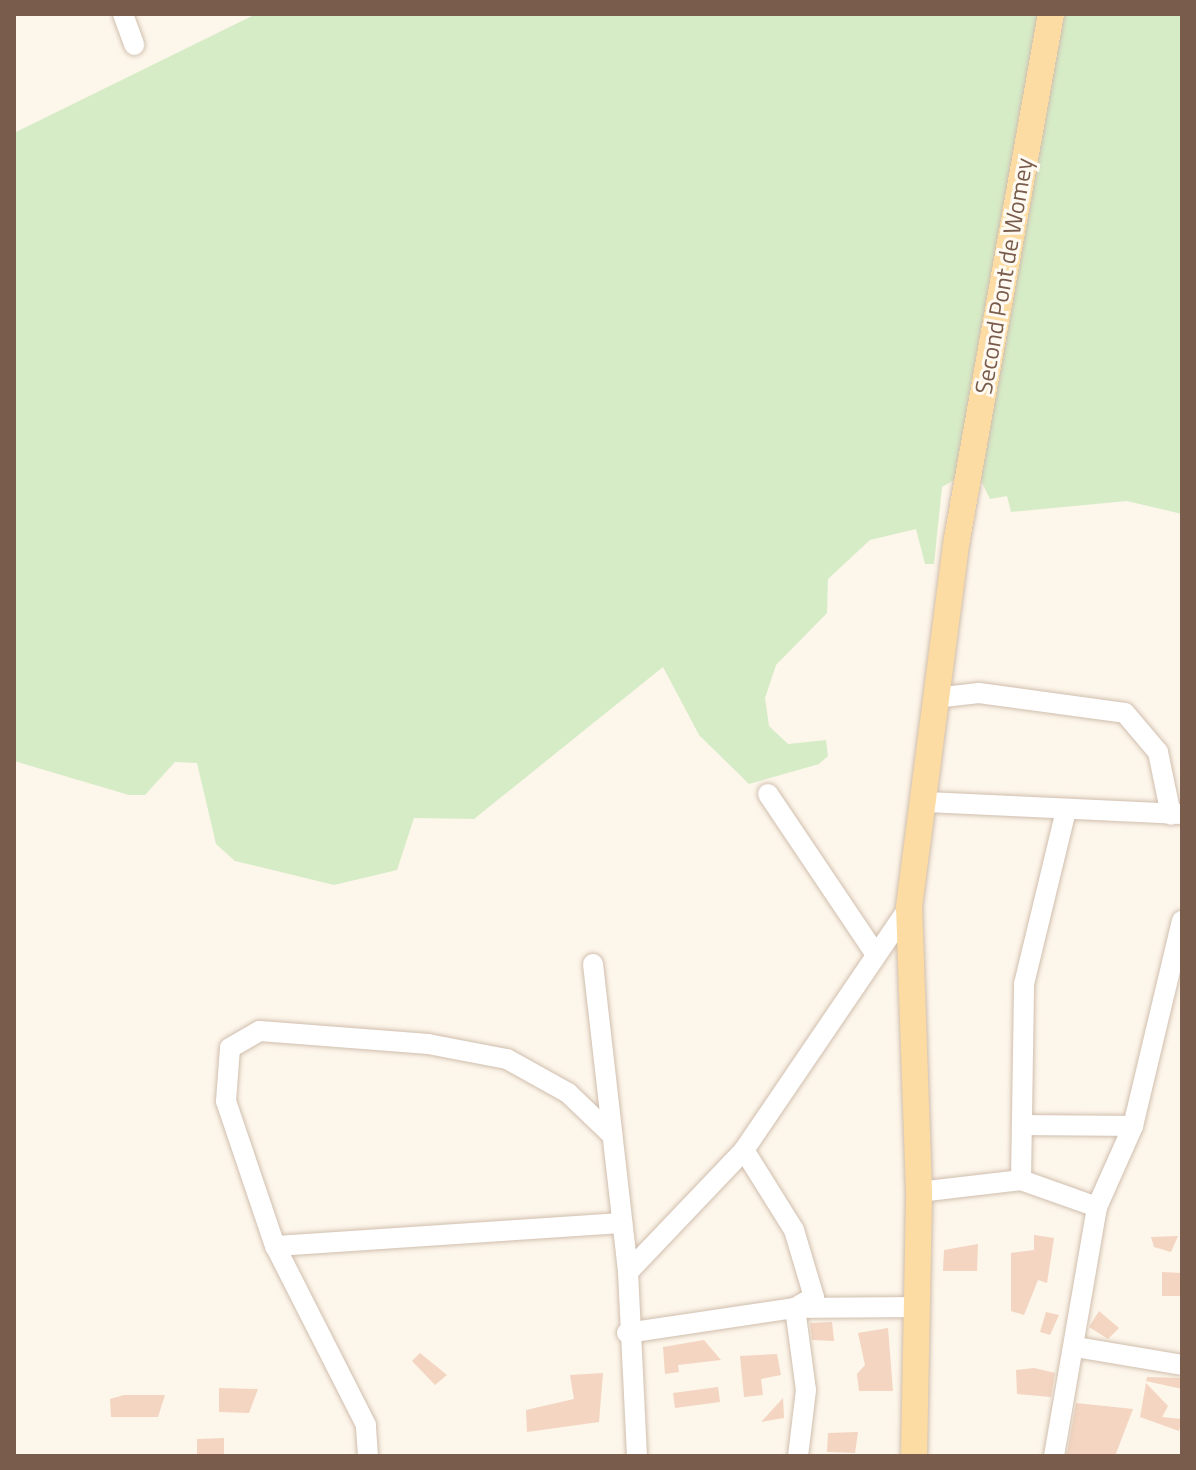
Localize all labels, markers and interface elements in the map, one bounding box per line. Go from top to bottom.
street label: Second Pont de Womey [969,156,1039,396]

